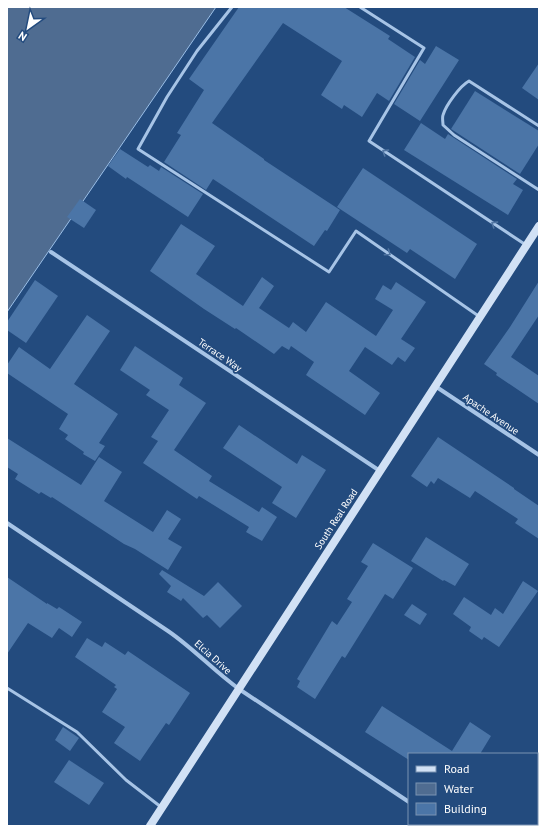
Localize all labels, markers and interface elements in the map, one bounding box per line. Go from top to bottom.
north arrow [8,8,48,48]
text: N [16,29,29,44]
one-way arrow [382,149,389,157]
one-way arrow [491,221,498,229]
one-way arrow [384,248,391,256]
street label: Terrace Way [195,336,245,375]
street label: Apache Avenue [460,390,522,438]
street label: South Real Road [312,486,360,552]
street label: Elcia Drive [192,637,234,677]
legend [408,753,538,825]
text: Road [444,761,469,776]
text: Water [444,781,474,796]
text: Building [444,801,487,816]

